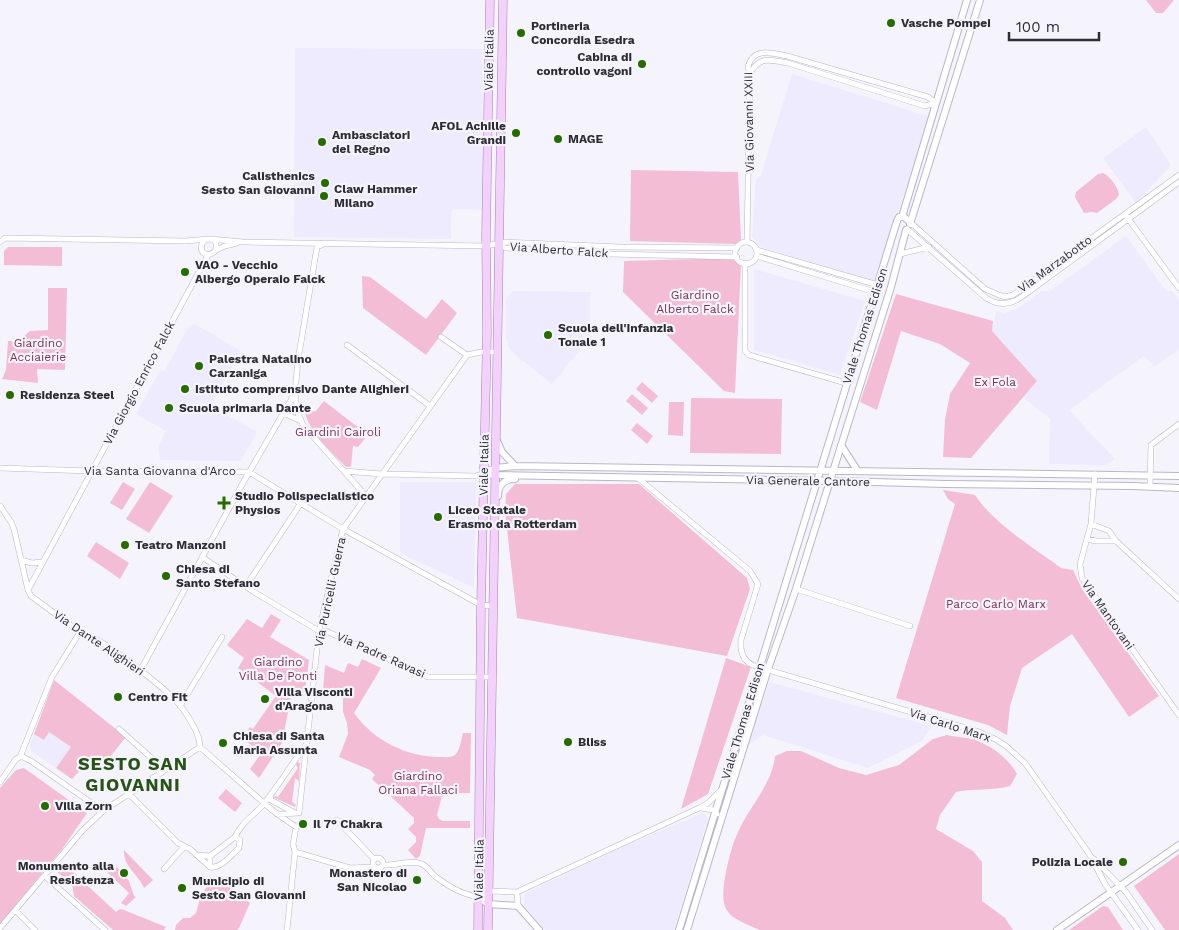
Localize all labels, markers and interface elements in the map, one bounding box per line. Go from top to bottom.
scale bar [1009,10,1099,42]
place label: Vasche Pompei [901,16,991,30]
marker: Vasche Pompei [885,17,897,29]
text: 100 m [1016,18,1060,36]
place label: Portineria Concordia Esedra [531,19,635,47]
marker: Portineria Concordia Esedra [515,27,527,39]
street label: Viale Italia [481,29,497,91]
place label: Cabina di controllo vagoni [536,50,632,78]
marker: Cabina di controllo vagoni [636,58,648,70]
street label: Via Giovanni XXIII [741,72,757,172]
place label: AFOL Achille Grandi [431,119,506,147]
marker: AFOL Achille Grandi [510,127,522,139]
place label: Ambasciatori del Regno [332,128,410,156]
place label: MAGE [568,132,603,146]
marker: MAGE [552,133,564,145]
marker: Ambasciatori del Regno [316,136,328,148]
place label: Calisthenics Sesto San Giovanni [201,169,316,197]
marker: Calisthenics Sesto San Giovanni [319,177,331,189]
place label: Claw Hammer Milano [334,182,418,210]
marker: Claw Hammer Milano [318,190,330,202]
street label: Via Marzabotto [1015,233,1095,295]
street label: Via Alberto Falck [509,240,609,260]
place label: VAO - Vecchio Albergo Operaio Falck [195,258,326,286]
marker: VAO - Vecchio Albergo Operaio Falck [179,266,191,278]
street label: Viale Thomas Edison [840,266,890,386]
park label: Giardino Alberto Falck [656,288,734,316]
street label: Via Giorgio Enrico Falck [100,319,178,447]
place label: Scuola dell'Infanzia Tonale 1 [558,321,674,349]
marker: Scuola dell'Infanzia Tonale 1 [542,329,554,341]
park label: Giardino Acciaierie [10,336,66,364]
place label: Palestra Natalino Carzaniga [209,352,312,380]
marker: Palestra Natalino Carzaniga [193,360,205,372]
park label: Ex Fola [974,375,1016,389]
place label: Istituto comprensivo Dante Alighieri [195,382,409,396]
marker: Istituto comprensivo Dante Alighieri [179,383,191,395]
place label: Residenza Steel [20,388,114,402]
marker: Residenza Steel [4,389,16,401]
place label: Scuola primaria Dante [179,401,311,415]
marker: Scuola primaria Dante [163,402,175,414]
park label: Giardini Cairoli [295,425,381,439]
street label: Viale Italia [476,434,492,496]
street label: Via Santa Giovanna d'Arco [84,464,236,478]
street label: Via Generale Cantore [746,473,870,489]
place label: Studio Polispecialistico Physios [235,489,374,517]
marker: Studio Polispecialistico Physios [217,496,231,510]
place label: Liceo Statale Erasmo da Rotterdam [448,503,577,531]
marker: Liceo Statale Erasmo da Rotterdam [432,511,444,523]
street label: Via Puricelli Guerra [312,536,349,648]
place label: Teatro Manzoni [135,538,226,552]
marker: Teatro Manzoni [119,539,131,551]
place label: Chiesa di Santo Stefano [176,562,260,590]
marker: Chiesa di Santo Stefano [160,570,172,582]
street label: Via Mantovani [1079,578,1137,652]
park label: Parco Carlo Marx [946,597,1046,611]
street label: Via Dante Alighieri [51,607,147,679]
street label: Via Padre Ravasi [334,629,428,681]
park label: Giardino Villa De Ponti [239,655,317,683]
street label: Viale Thomas Edison [719,661,767,781]
place label: Villa Visconti d'Aragona [275,685,353,713]
place label: Centro Fit [128,690,188,704]
marker: Centro Fit [112,691,124,703]
marker: Villa Visconti d'Aragona [259,693,271,705]
street label: Via Carlo Marx [908,705,992,745]
place label: Chiesa di Santa Maria Assunta [233,729,325,757]
place label: Bliss [578,735,607,749]
marker: Bliss [562,736,574,748]
marker: Chiesa di Santa Maria Assunta [217,737,229,749]
district label: SESTO SAN GIOVANNI [78,753,188,795]
park label: Giardino Oriana Fallaci [378,769,458,797]
place label: Villa Zorn [55,799,112,813]
marker: Villa Zorn [39,800,51,812]
place label: Il 7° Chakra [313,817,382,831]
marker: Il 7° Chakra [297,818,309,830]
street label: Viale Italia [471,839,487,901]
place label: Polizia Locale [1032,855,1113,869]
marker: Polizia Locale [1117,856,1129,868]
place label: Monumento alla Resistenza [18,859,114,887]
place label: Monastero di San Nicolao [329,866,407,894]
marker: Monumento alla Resistenza [118,867,130,879]
place label: Municipio di Sesto San Giovanni [192,874,306,902]
marker: Monastero di San Nicolao [411,874,423,886]
marker: Municipio di Sesto San Giovanni [176,882,188,894]

